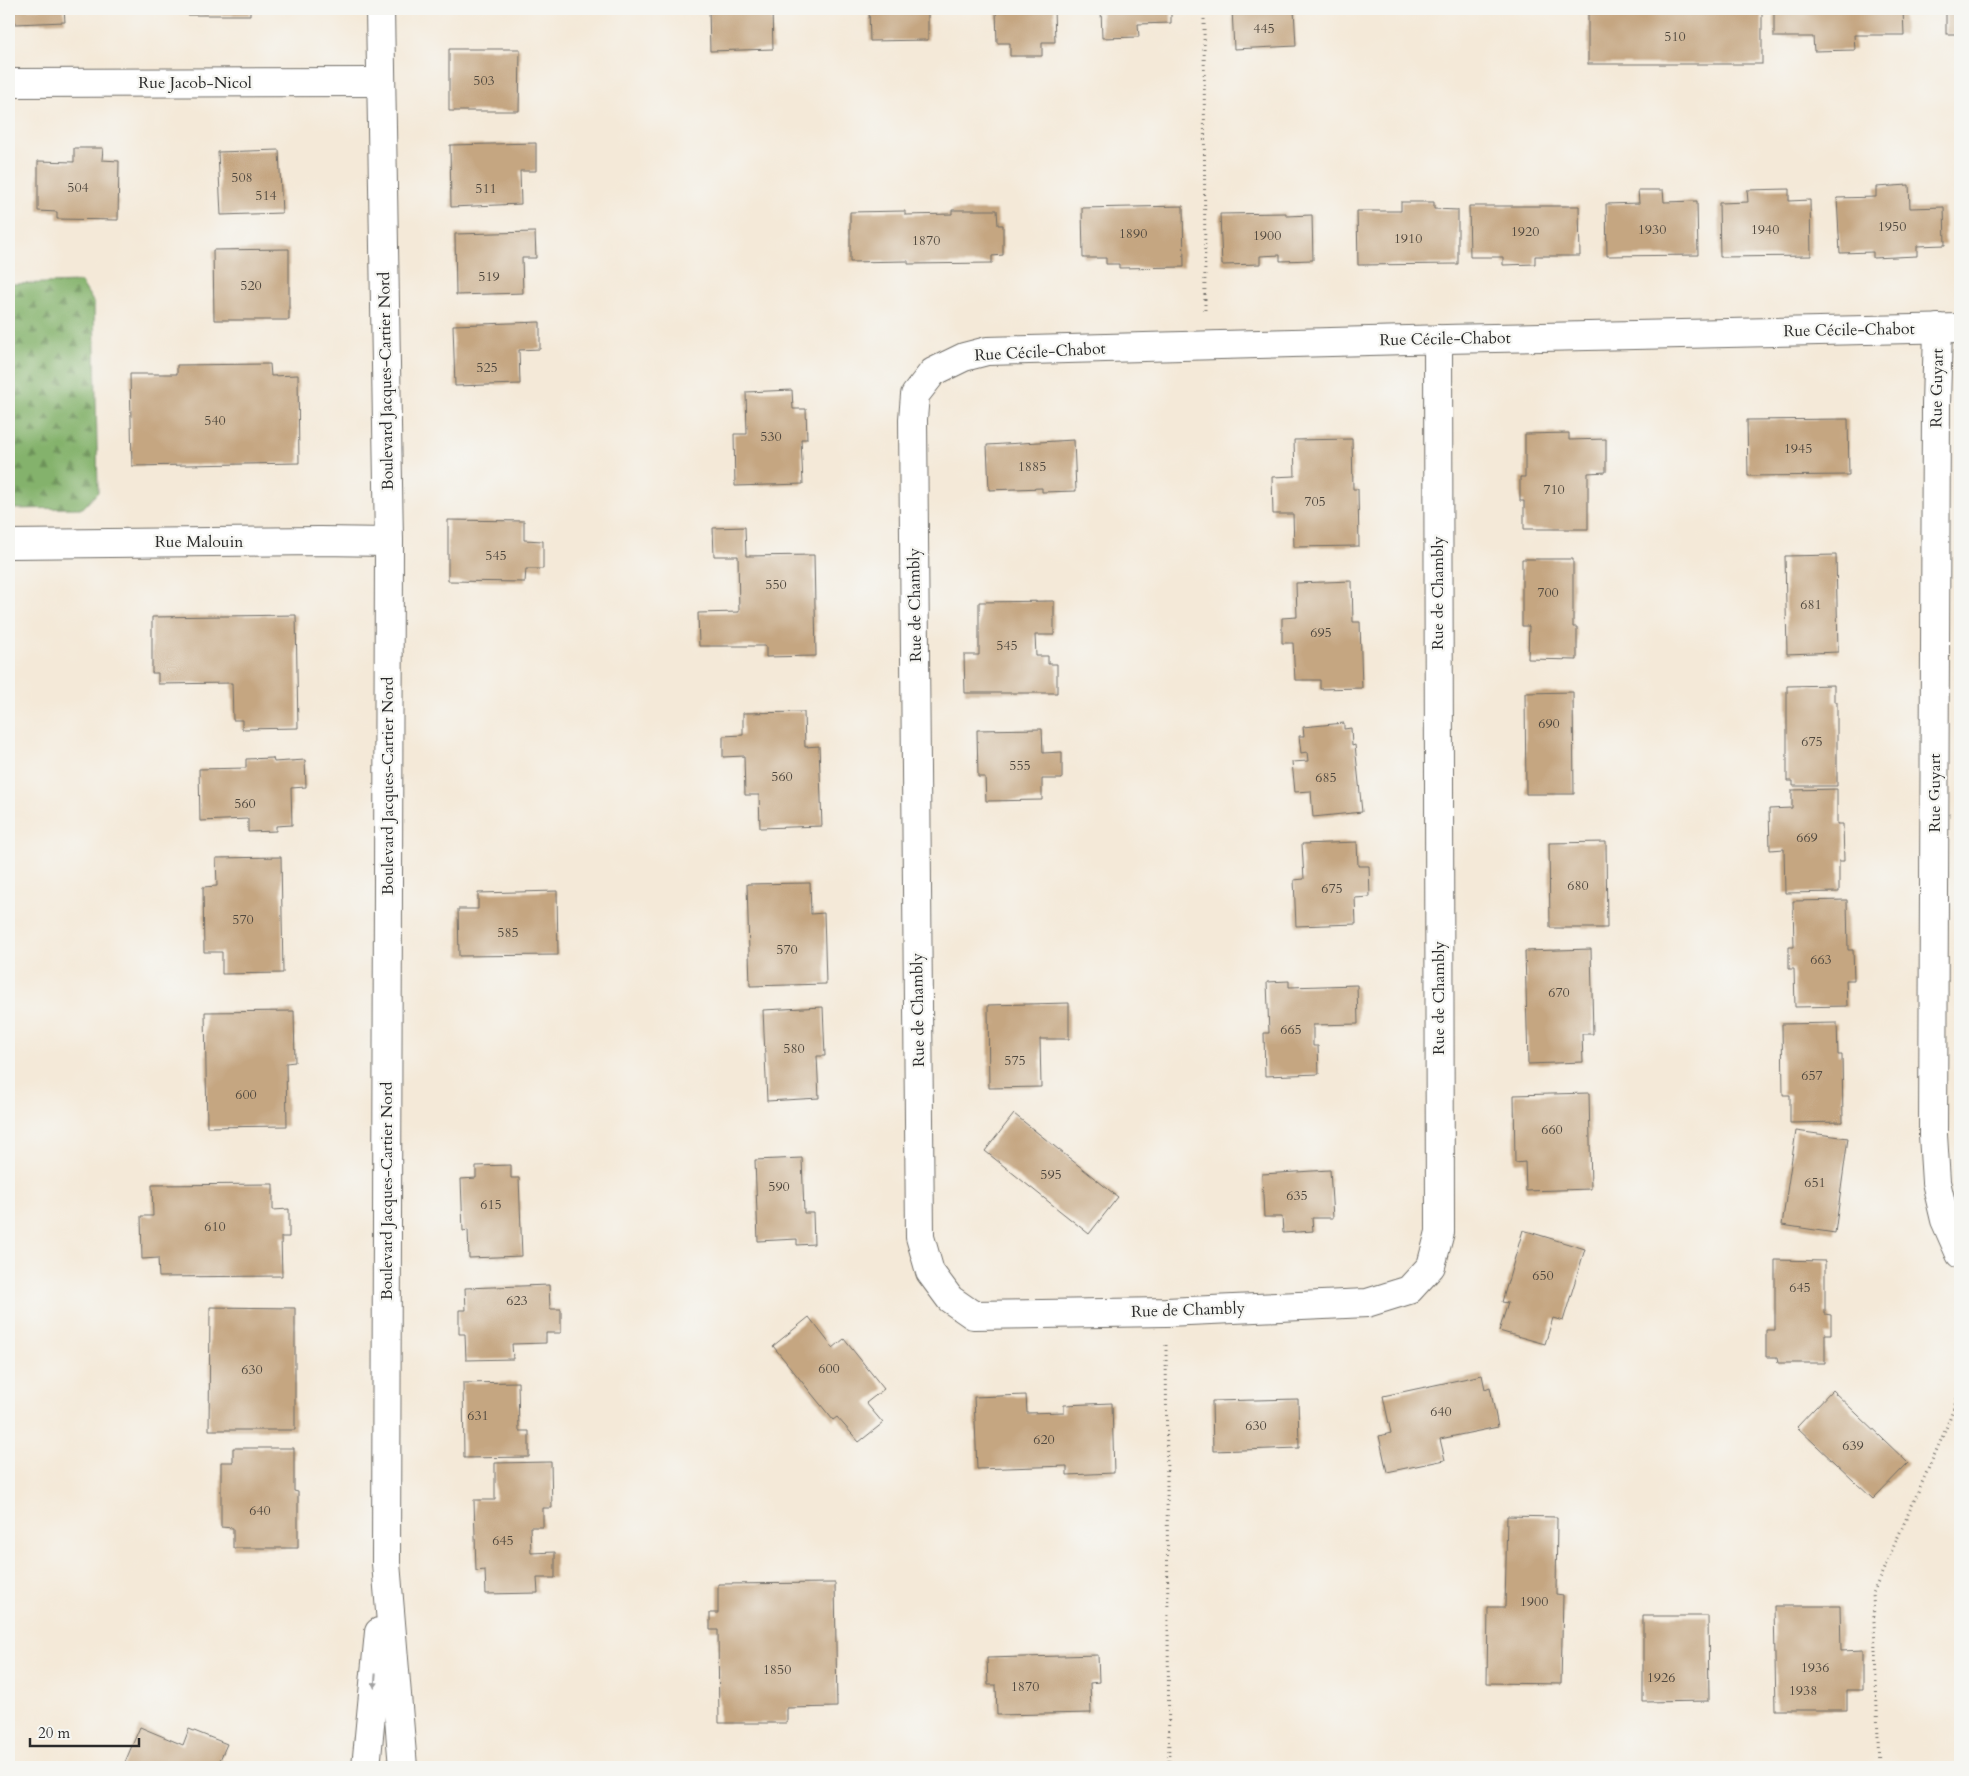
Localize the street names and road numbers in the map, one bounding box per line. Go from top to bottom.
street label: Rue Jacob-Nicol [138,72,252,94]
street label: Boulevard Jacques-Cartier Nord [373,271,399,490]
street label: Rue Cécile-Chabot [1783,318,1915,342]
street label: Rue Cécile-Chabot [1379,327,1511,351]
street label: Rue Cécile-Chabot [974,338,1106,366]
street label: Rue Guyart [1925,348,1949,428]
street label: Rue Malouin [155,531,243,553]
street label: Rue de Chambly [1427,535,1449,650]
street label: Rue de Chambly [903,547,927,662]
street label: Boulevard Jacques-Cartier Nord [377,676,399,895]
street label: Rue Guyart [1924,753,1946,833]
street label: Rue de Chambly [1428,940,1450,1055]
street label: Rue de Chambly [906,952,930,1067]
street label: Boulevard Jacques-Cartier Nord [376,1081,398,1300]
street label: Rue de Chambly [1131,1297,1246,1323]

